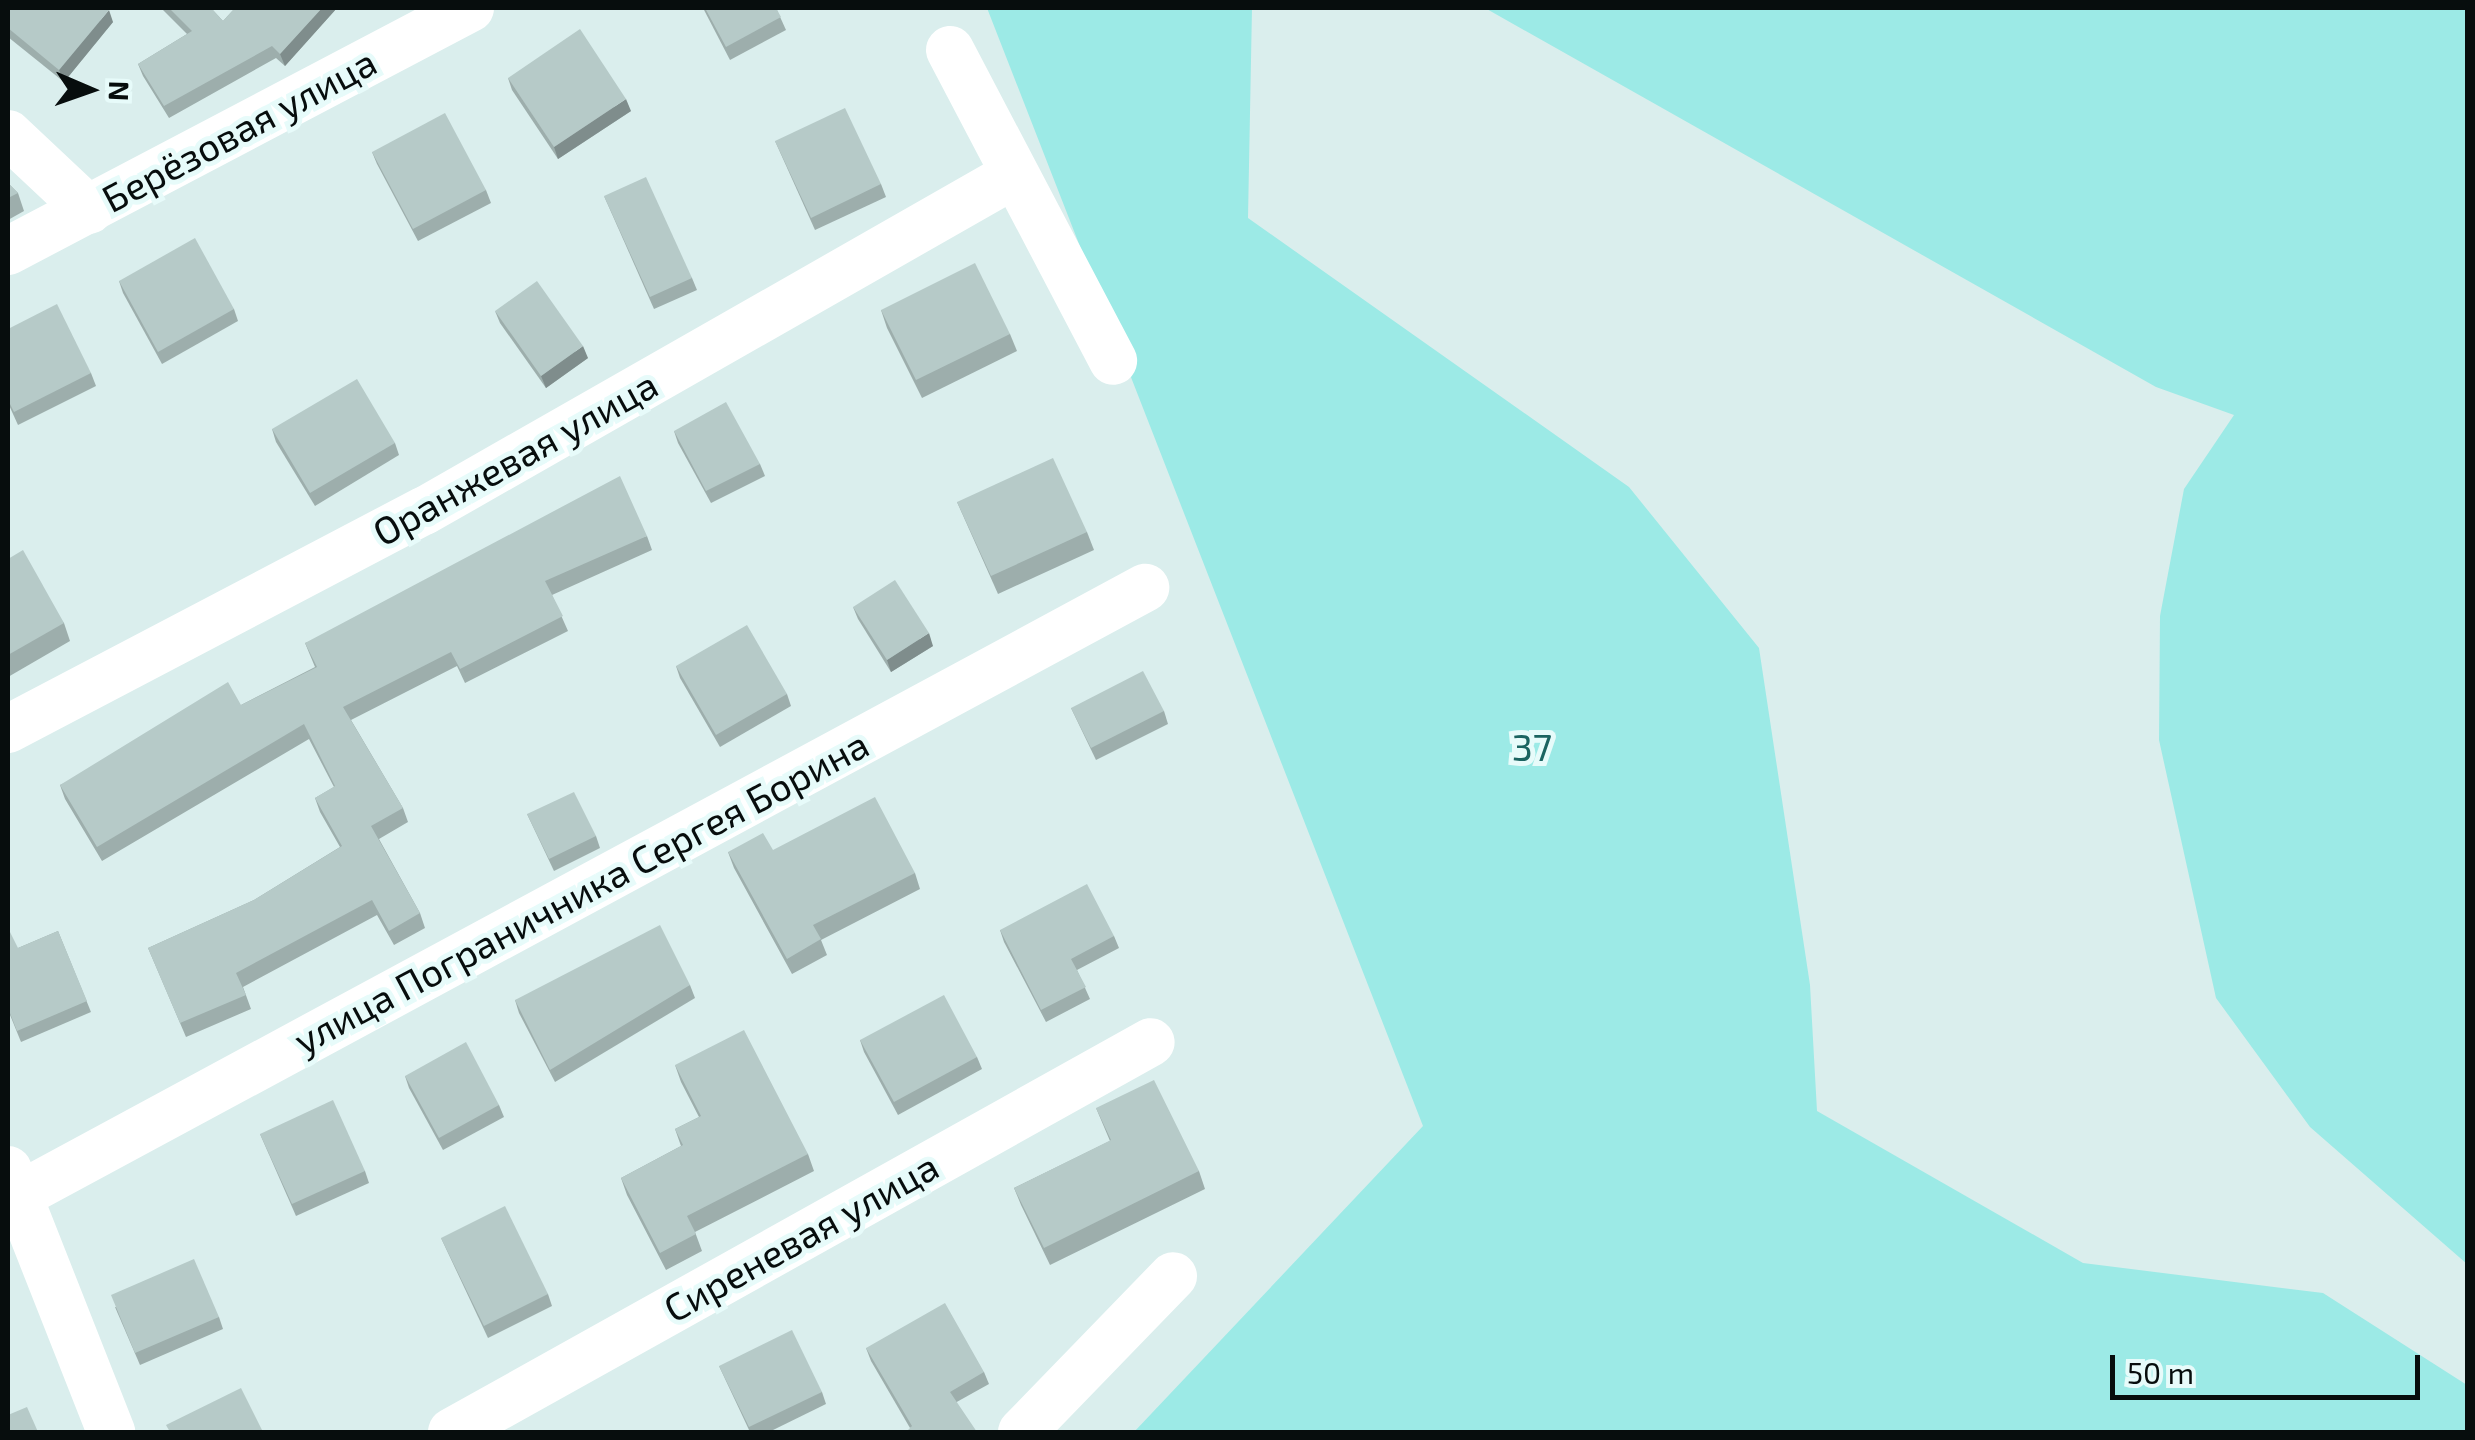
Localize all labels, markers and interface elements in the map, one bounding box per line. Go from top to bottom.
street label: Берёзовая улица [94,39,384,221]
north arrow [40,40,140,140]
text: N [103,80,137,102]
street label: Оранжевая улица [365,361,665,555]
street label: улица Пограничника Сергея Борина [286,721,876,1063]
park label: 37 [1512,724,1552,770]
street label: Сиреневая улица [656,1143,946,1331]
scale bar [2115,1335,2425,1397]
text: 50 m [2127,1354,2194,1390]

